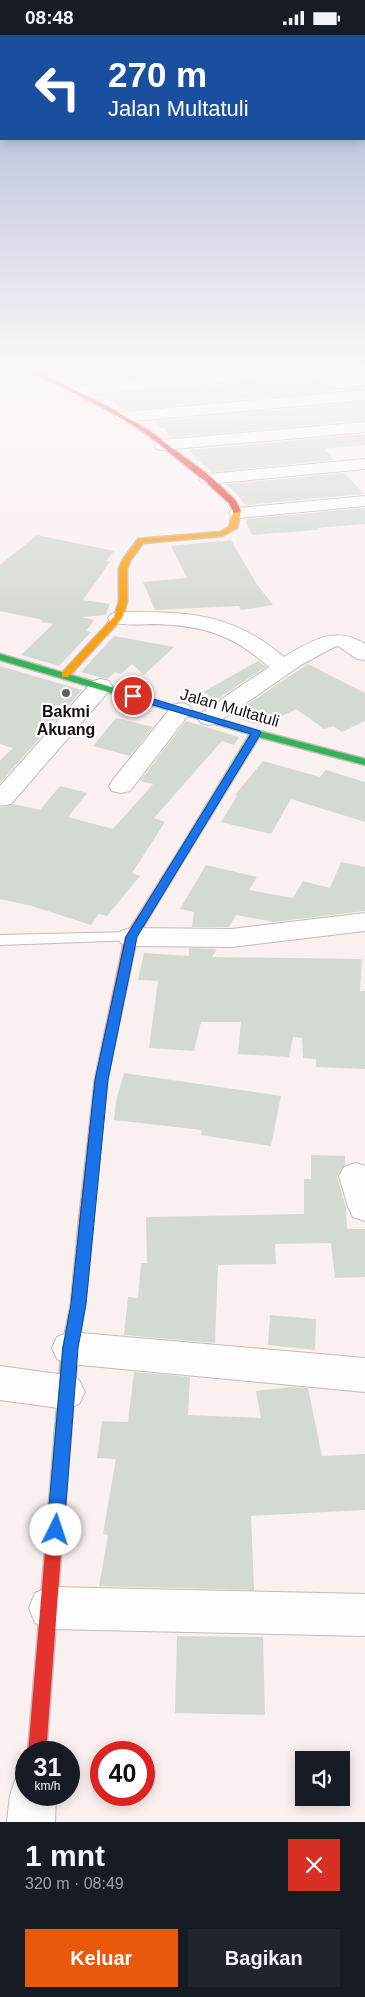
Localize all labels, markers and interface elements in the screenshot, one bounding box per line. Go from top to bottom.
text: 08:48 [25,7,74,28]
icon: left [25,55,90,120]
text: 270 m [108,55,207,94]
text: Jalan Multatuli [108,96,249,121]
pin [112,675,154,717]
icon: arrive [119,682,147,710]
street label: Jalan Multatuli [178,685,281,730]
marker: Bakmi Akuang [60,687,72,699]
place label: Bakmi Akuang [37,703,95,738]
position arrow [29,1503,81,1555]
speed limit sign: 40 [90,1741,155,1806]
map controls [295,1751,350,1806]
button: sound [295,1751,350,1806]
text: 31 [34,1753,61,1781]
text: km/h [34,1779,61,1793]
text: 1 mnt [25,1839,105,1872]
button: close [288,1839,340,1891]
text: 320 m · 08:49 [25,1875,124,1892]
button: Keluar [25,1929,178,1987]
button: Bagikan [188,1929,340,1987]

